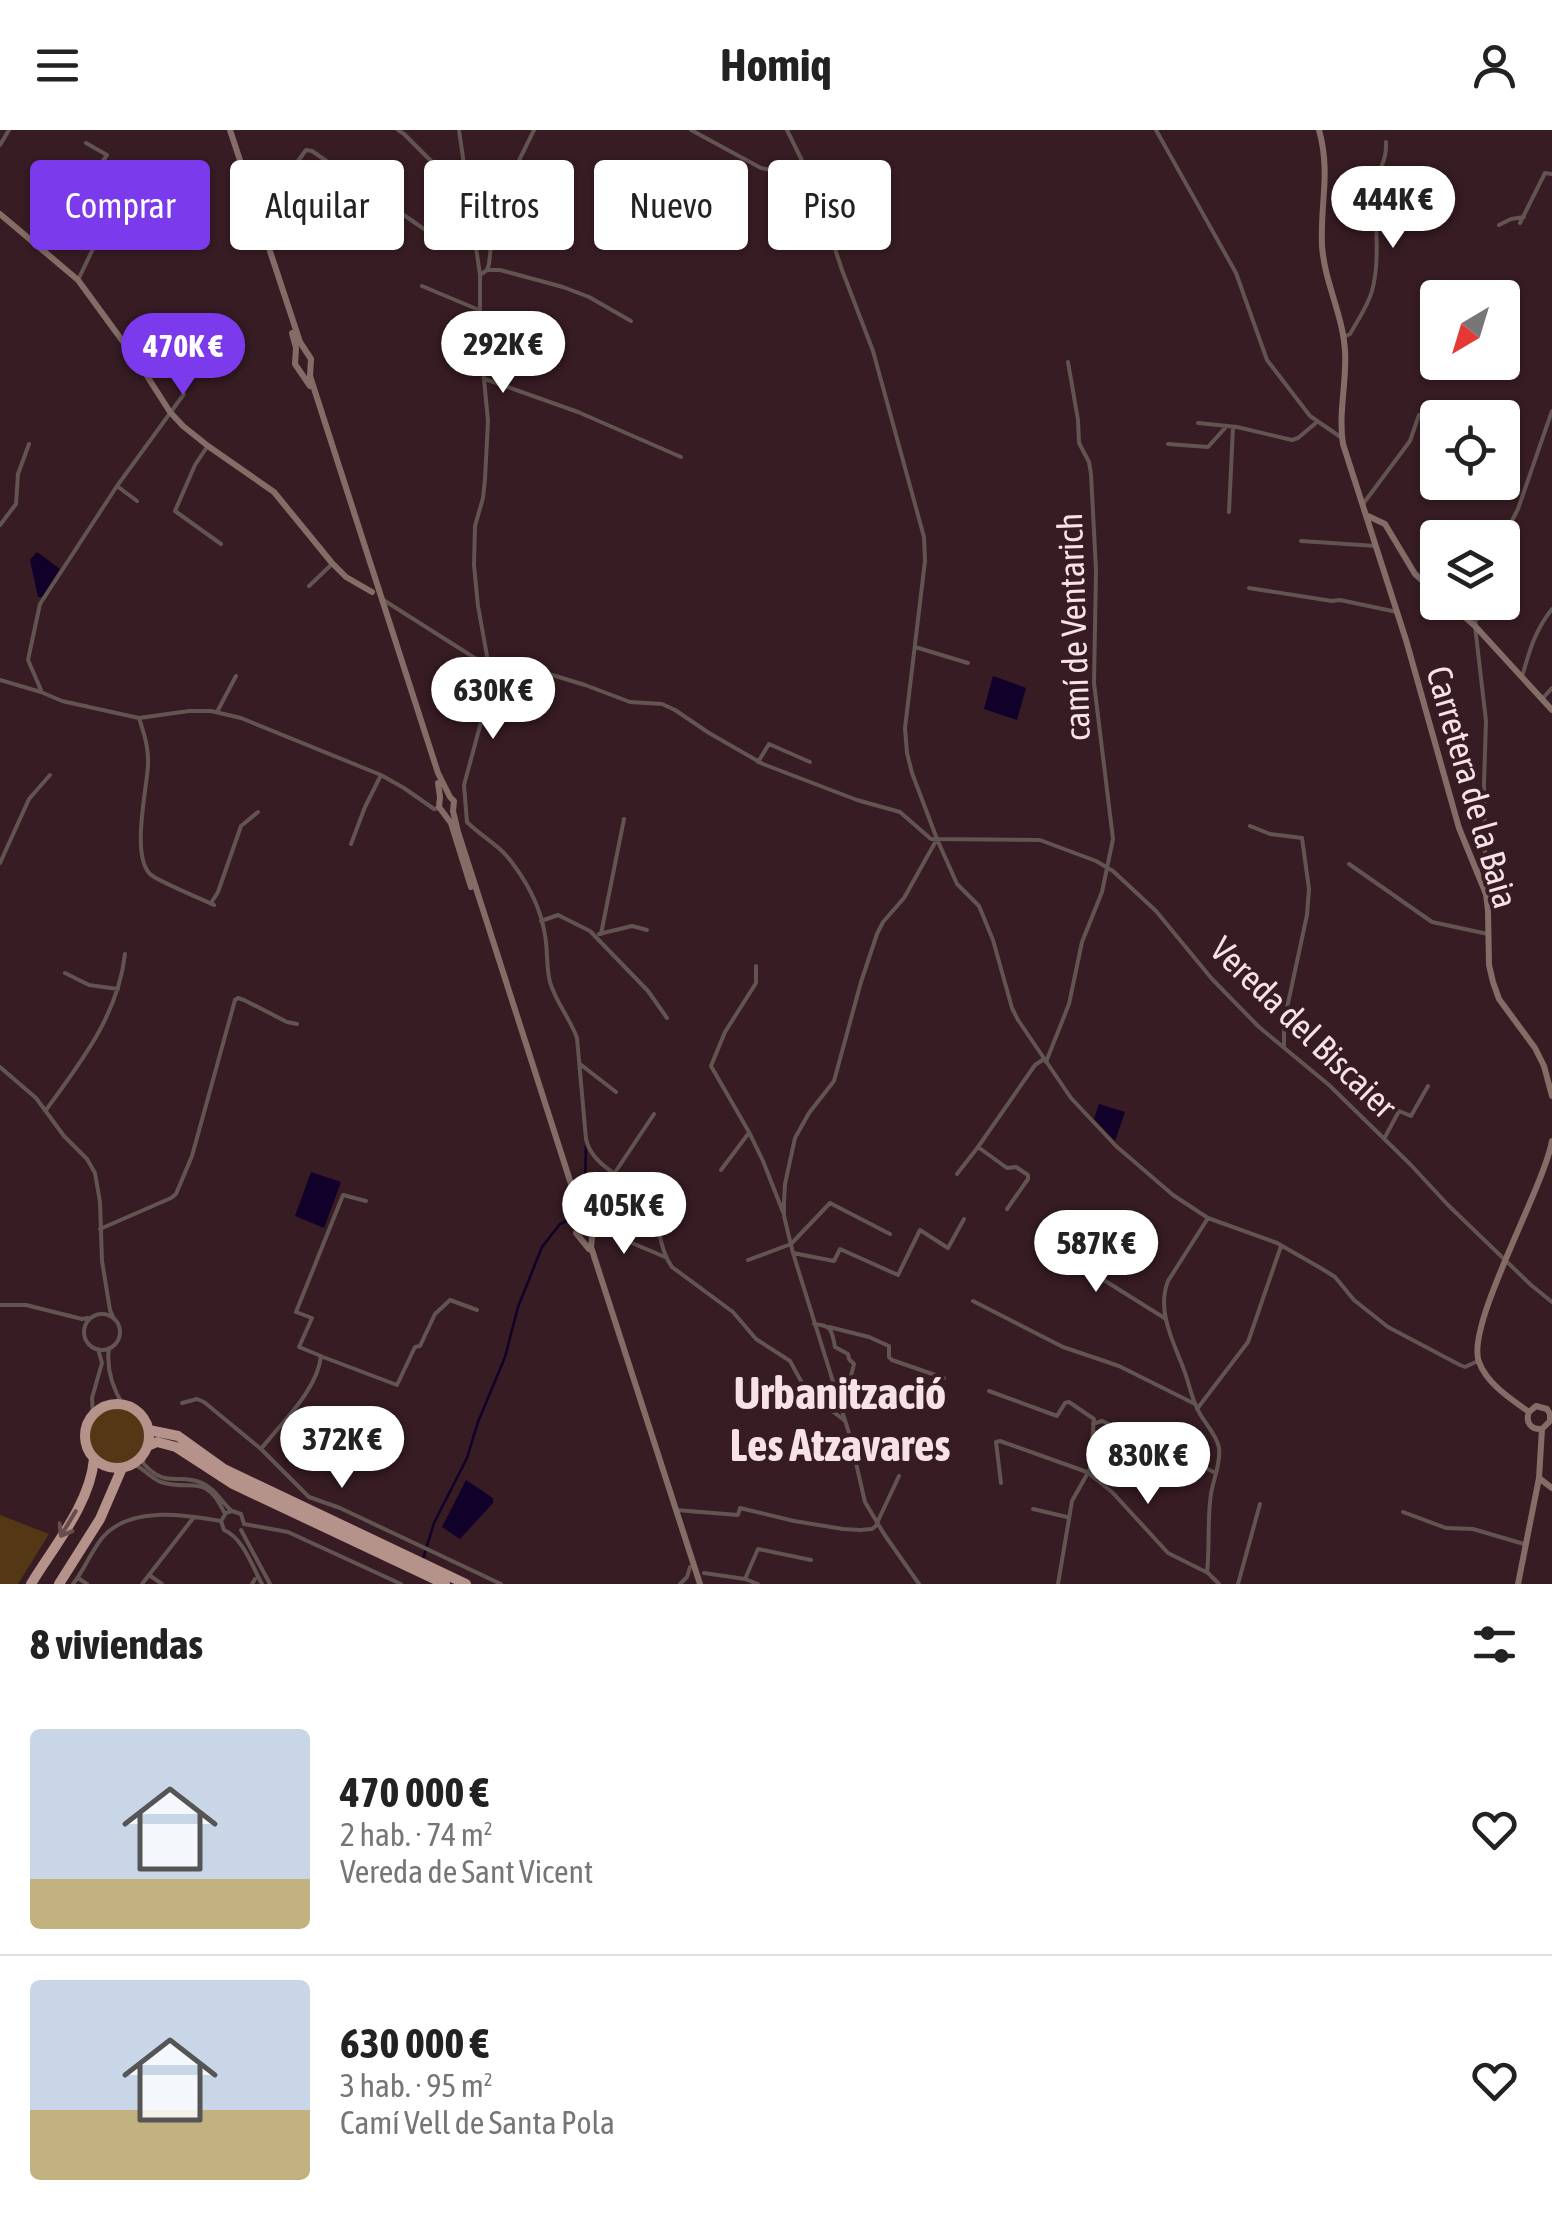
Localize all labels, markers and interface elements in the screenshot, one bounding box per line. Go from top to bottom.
icon: menu [30,38,85,93]
icon: person [1467,38,1522,93]
text: Homiq [720,39,832,91]
chip: Comprar [30,160,210,250]
chip: Alquilar [230,160,404,250]
chip: Filtros [424,160,574,250]
chip: Nuevo [594,160,748,250]
chip: Piso [768,160,891,250]
pin: 444K € [1312,166,1474,251]
text: 444K € [1353,180,1433,217]
north arrow [1420,280,1520,380]
map controls [1420,280,1520,620]
pin: 292K € [422,311,584,396]
pin: 470K € [102,313,264,398]
text: 292K € [463,325,543,362]
text: 470K € [143,327,223,364]
button: locate [1420,400,1520,500]
street label: camí de Ventarich [1049,512,1097,742]
button: layers [1420,520,1520,620]
pin: 630K € [412,657,574,742]
street label: Carretera de la Baia [1419,661,1527,913]
text: 630K € [453,671,533,708]
street label: Vereda del Biscaier [1203,928,1406,1126]
pin: 405K € [543,1172,705,1257]
text: 405K € [584,1186,664,1223]
pin: 587K € [1015,1210,1177,1295]
text: 587K € [1056,1224,1136,1261]
district label: Urbanització Les Atzavares [730,1367,950,1471]
pin: 372K € [261,1406,423,1491]
text: 372K € [302,1420,382,1457]
pin: 830K € [1067,1422,1229,1507]
text: 830K € [1108,1436,1188,1473]
one-way arrow [58,1509,78,1538]
icon: filters [1467,1617,1522,1672]
text: 8 viviendas [30,1620,203,1668]
text: 470 000 € [340,1768,489,1816]
icon: home [110,1769,230,1889]
icon: heart [1467,1802,1522,1857]
text: 2 hab. · 74 m² [340,1816,493,1853]
text: Vereda de Sant Vicent [340,1853,593,1890]
text: 630 000 € [340,2019,489,2067]
icon: home [110,2020,230,2140]
icon: heart [1467,2053,1522,2108]
text: 3 hab. · 95 m² [340,2067,493,2104]
text: Camí Vell de Santa Pola [340,2104,615,2141]

